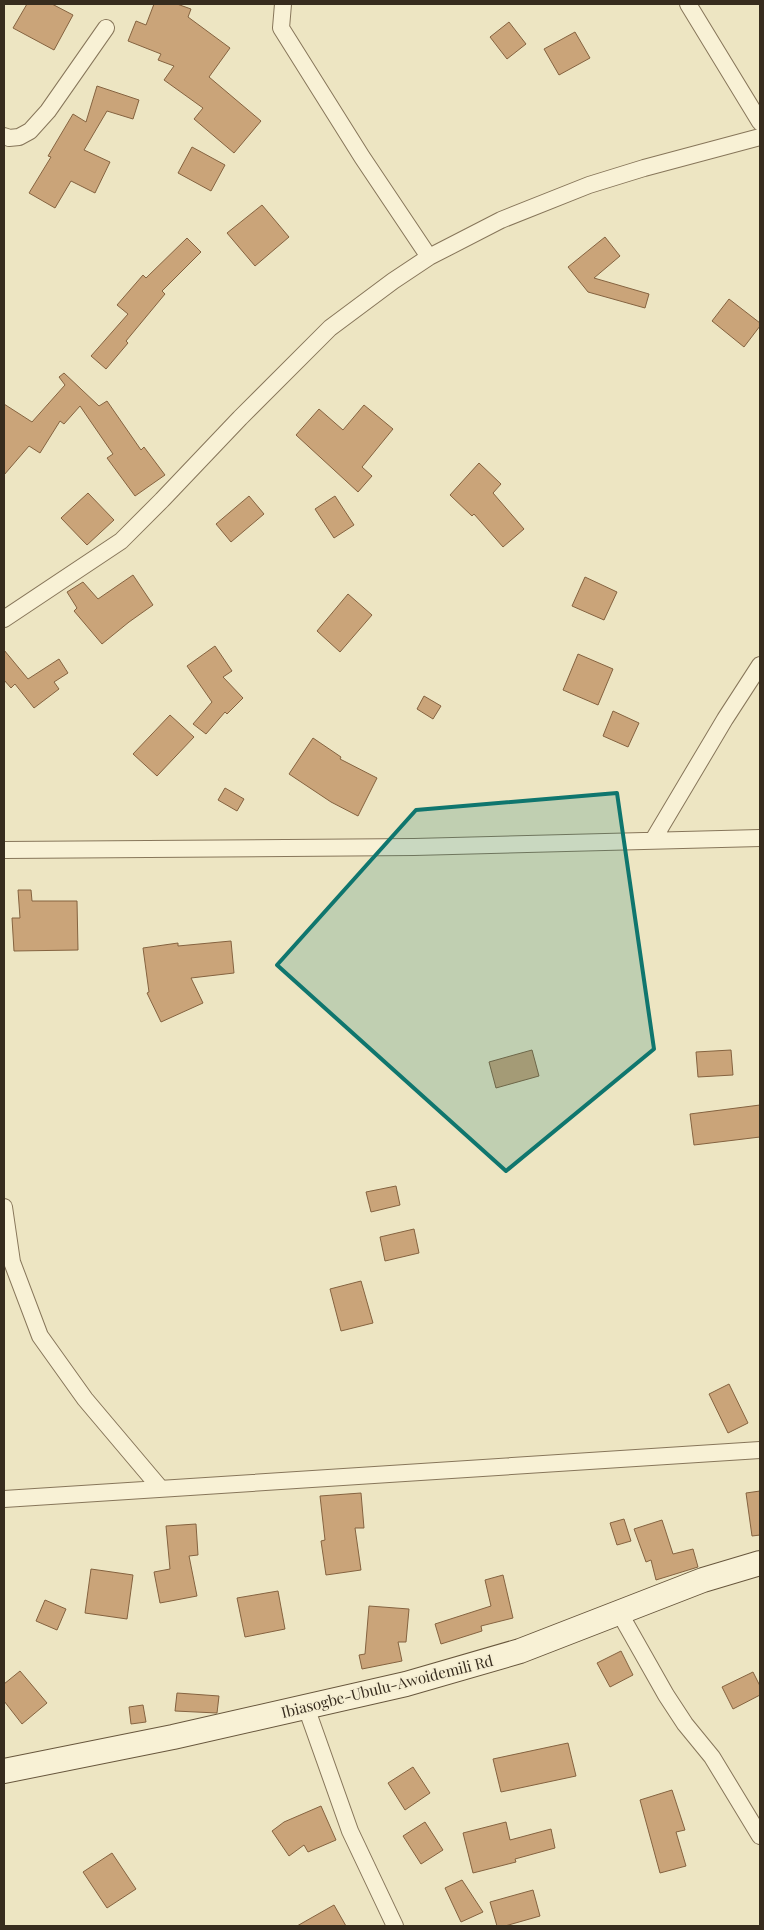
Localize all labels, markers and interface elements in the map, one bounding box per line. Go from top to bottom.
street label: Ibiasogbe-Ubulu-Awoidemili Rd [279,1650,495,1722]

